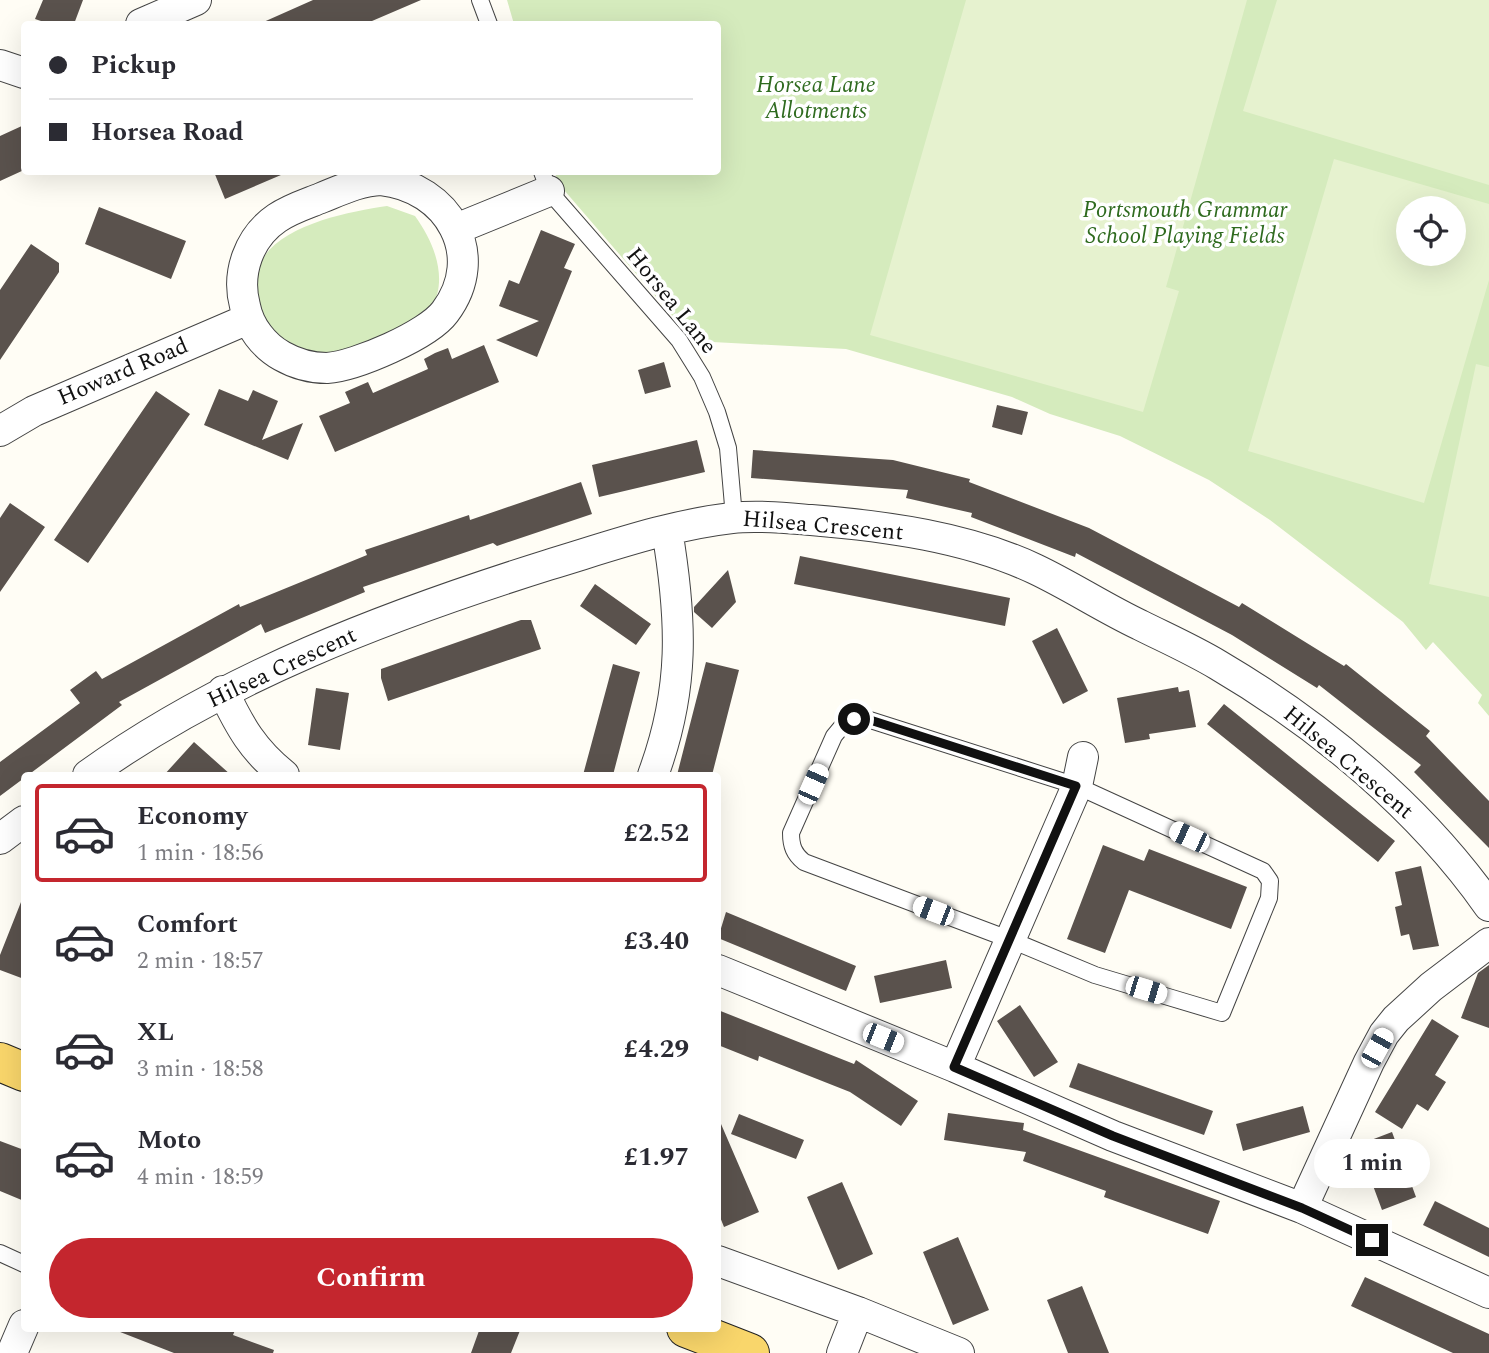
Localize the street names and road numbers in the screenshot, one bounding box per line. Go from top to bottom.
street label: Horsea Lane [617,240,725,362]
street label: Howard Road [52,329,194,415]
street label: Hilsea Crescent [741,502,905,550]
street label: Hilsea Crescent [201,618,363,718]
street label: Hilsea Crescent [1275,698,1421,828]

